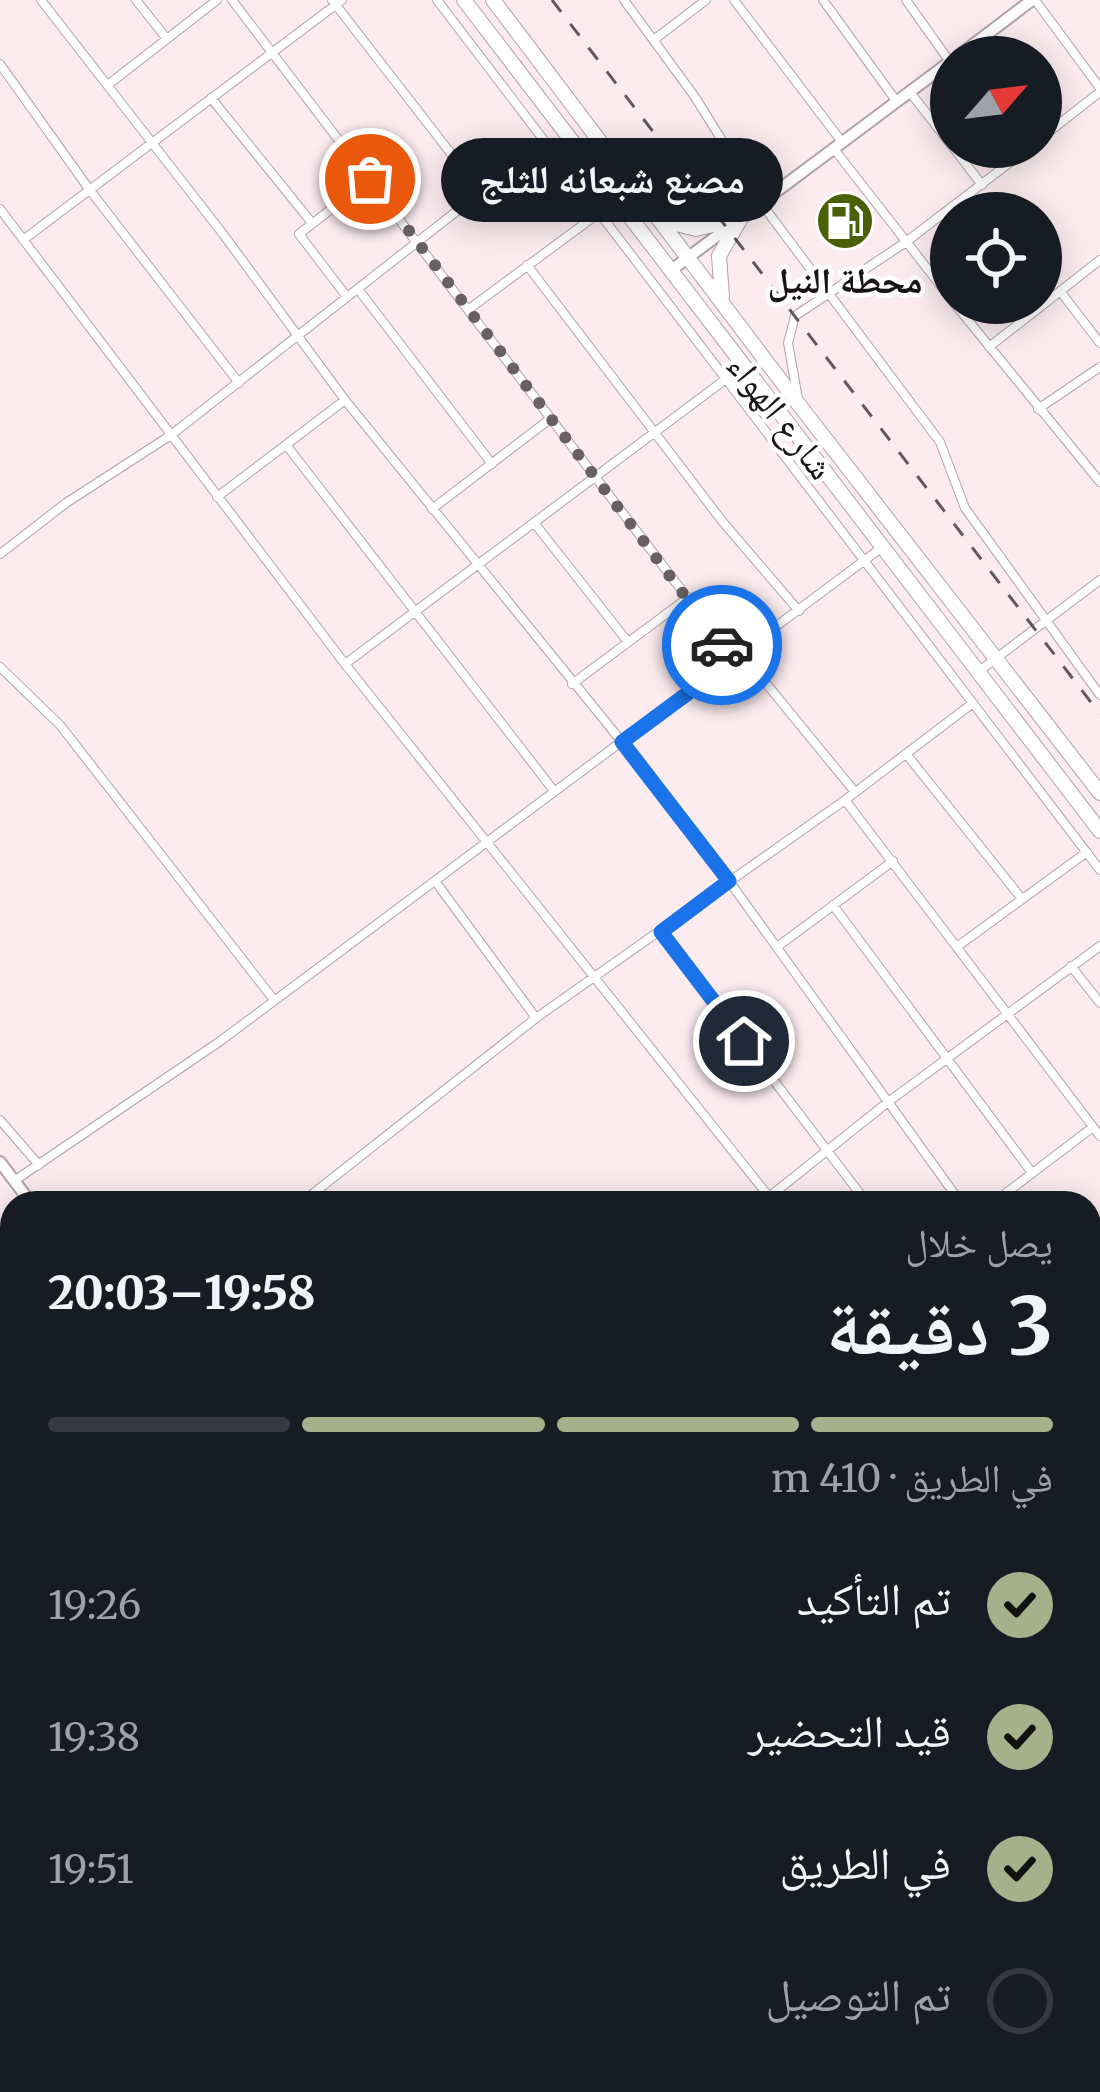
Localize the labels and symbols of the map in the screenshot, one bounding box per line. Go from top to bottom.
north arrow [930,36,1062,168]
pin [319,128,421,230]
callout: مصنع شبعانه للثلج [442,137,784,221]
fuel station icon: محطة النيل [814,190,876,252]
place label: محطة النيل [767,258,923,303]
street label: شارع الهواء [717,344,844,488]
courier [662,585,782,705]
pin [693,990,795,1092]

